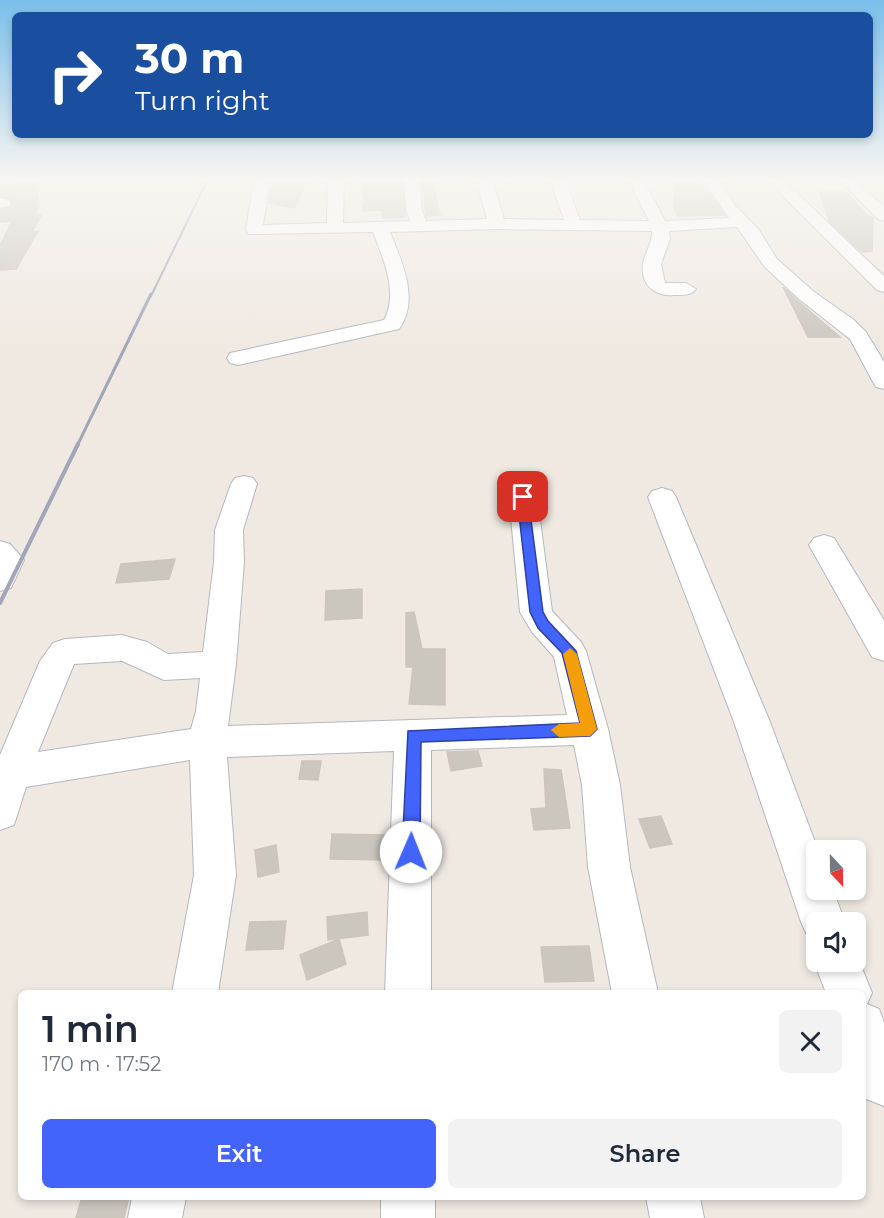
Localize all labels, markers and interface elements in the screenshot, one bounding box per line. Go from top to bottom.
text: 30 m [135,32,244,84]
icon: right [36,36,114,114]
text: Turn right [135,84,270,117]
pin [497,471,548,522]
icon: arrive [506,480,539,513]
position arrow [379,820,443,884]
north arrow [806,840,866,900]
map controls [806,840,866,972]
button: sound [806,912,866,972]
text: 1 min [42,1007,139,1051]
button: close [779,1010,842,1073]
text: 170 m · 17:52 [42,1052,161,1076]
button: Exit [42,1119,436,1188]
button: Share [448,1119,842,1188]

